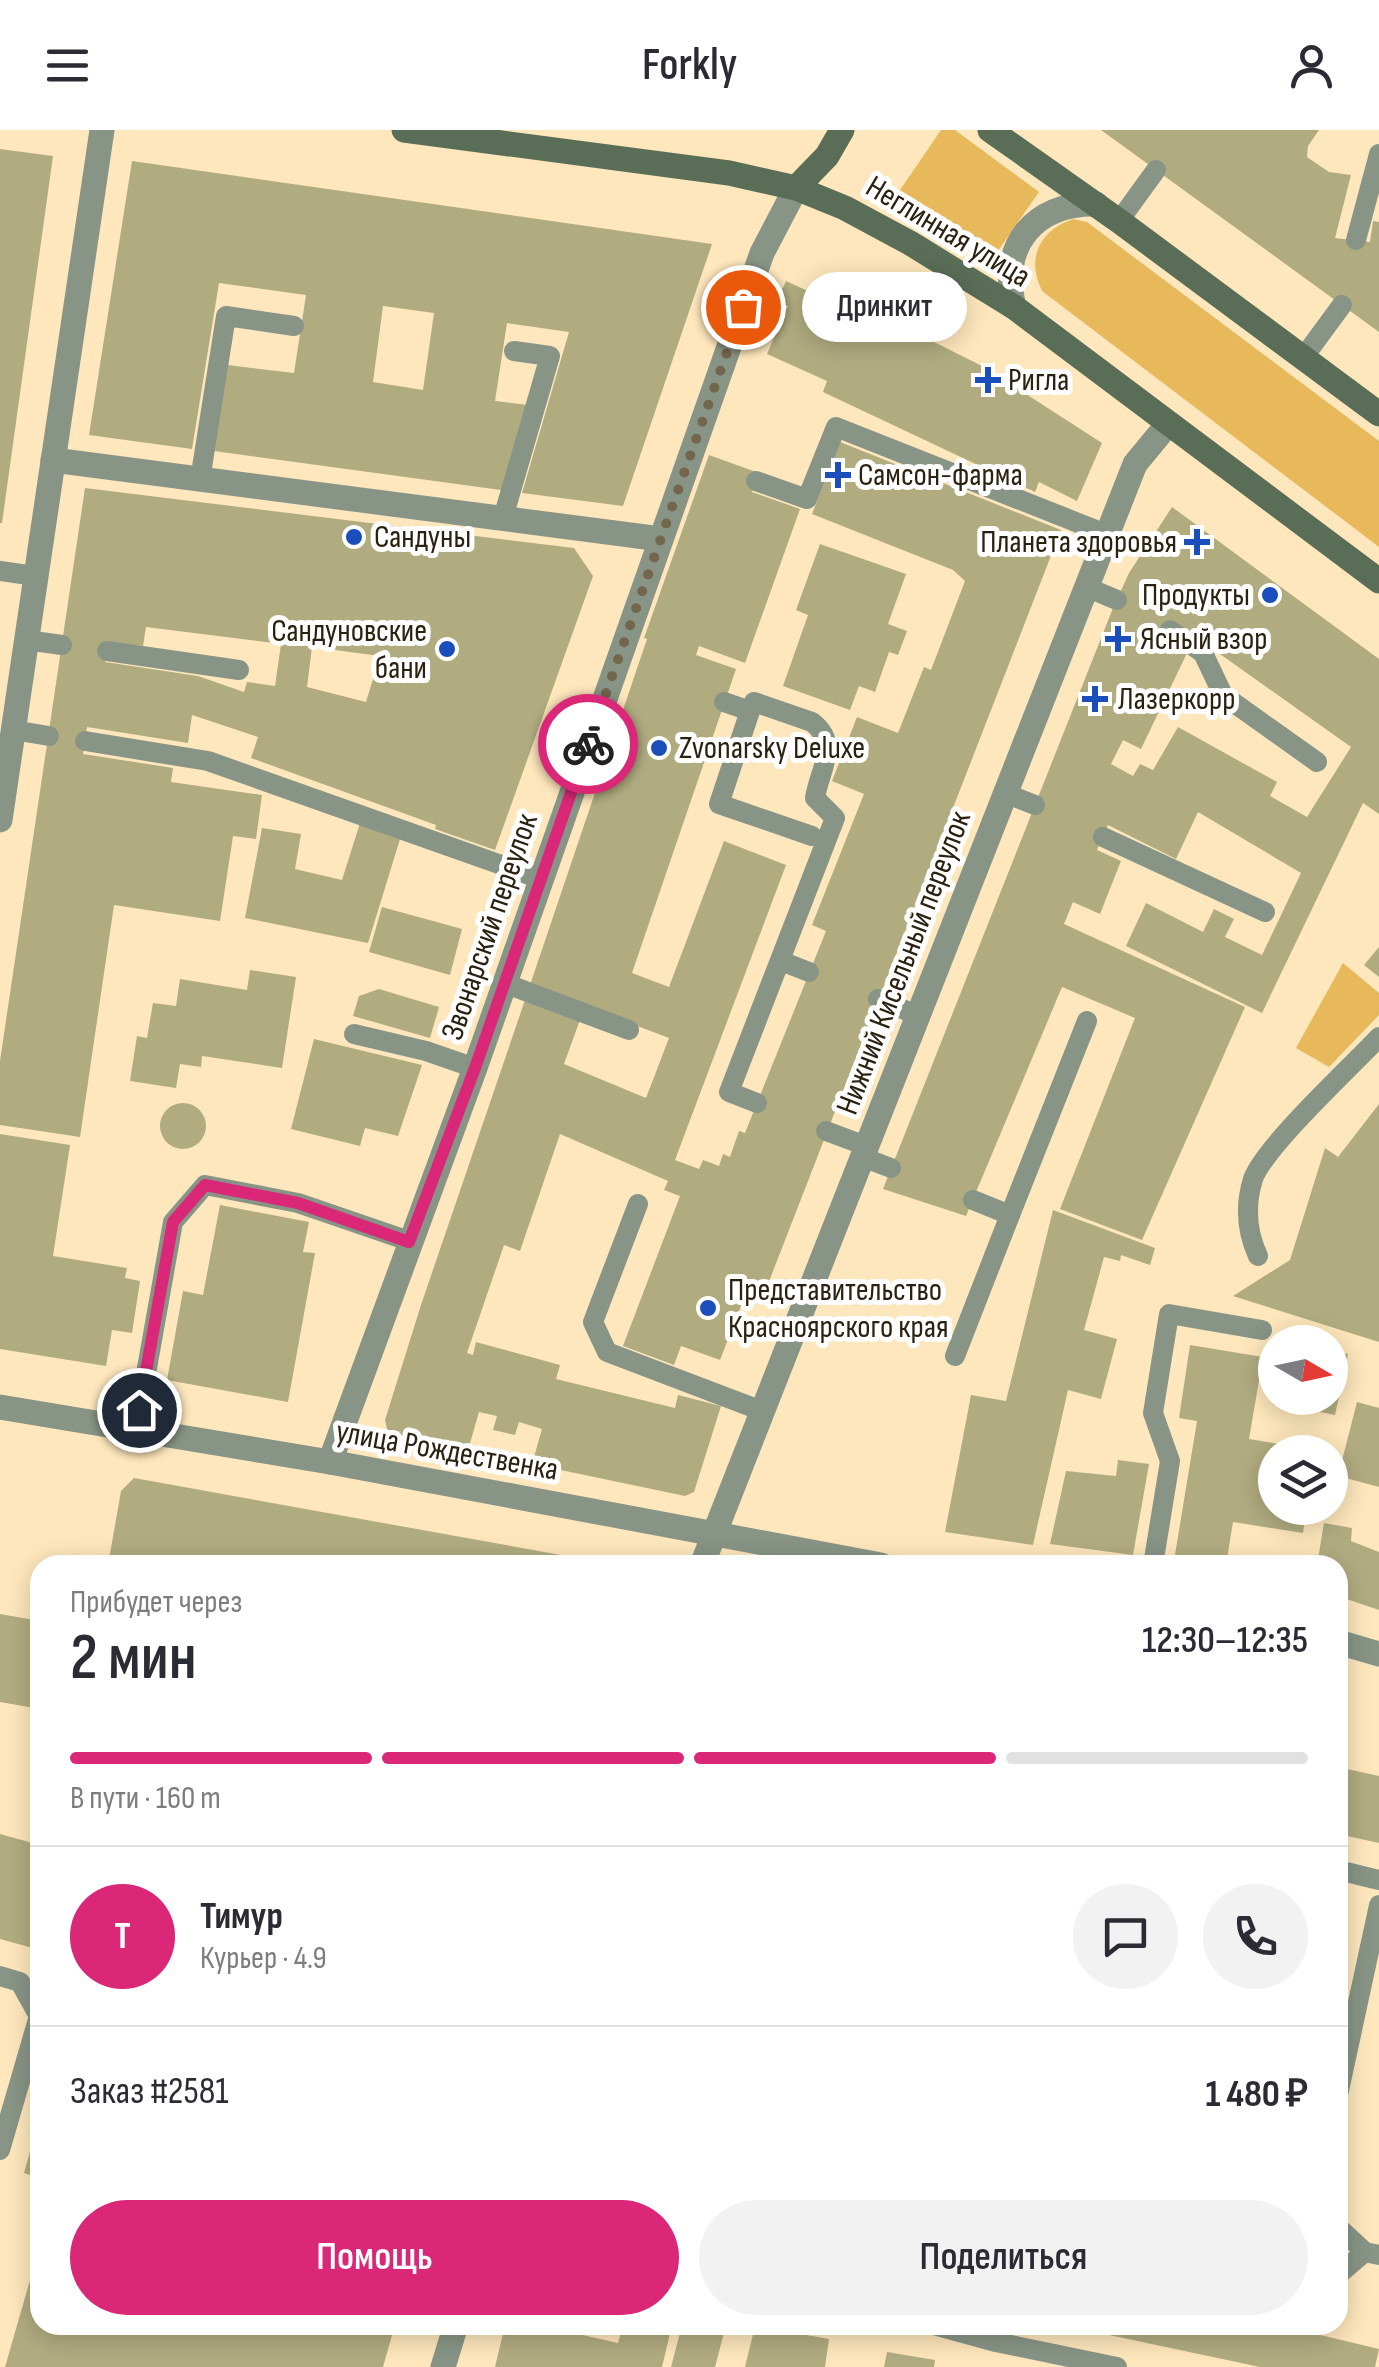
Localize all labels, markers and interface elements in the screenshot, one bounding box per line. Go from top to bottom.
icon: menu [40,38,95,93]
text: Forkly [642,38,737,93]
icon: person [1284,38,1339,93]
street label: Неглинная улица [859,168,1037,296]
pin [701,265,786,350]
callout: Дринкит [803,272,968,342]
icon: bag [716,280,771,335]
text: Дринкит [837,287,932,326]
place label: Ригла [1008,361,1069,400]
marker: Ригла [977,369,999,391]
place label: Самсон-фарма [858,456,1023,495]
marker: Самсон-фарма [827,464,849,486]
place label: Сандуны [374,518,471,557]
place label: Планета здоровья [980,523,1177,562]
marker: Сандуны [343,526,365,548]
marker: Планета здоровья [1186,531,1208,553]
place label: Продукты [1142,576,1250,615]
marker: Продукты [1259,584,1281,606]
place label: Сандуновские бани [271,612,427,688]
place label: Ясный взор [1140,620,1268,659]
marker: Ясный взор [1105,626,1131,652]
marker: Сандуновские бани [436,638,458,660]
place label: Лазеркорр [1118,680,1236,719]
marker: Лазеркорр [1082,686,1108,712]
courier [538,694,638,794]
icon: bike [561,717,616,772]
place label: Zvonarsky Deluxe [679,729,865,768]
marker: Zvonarsky Deluxe [648,737,670,759]
street label: Нижний Кисельный переулок [828,805,980,1120]
street label: Звонарский переулок [433,808,547,1045]
place label: Представительство Красноярского края [728,1271,949,1347]
marker: Представительство Красноярского края [697,1297,719,1319]
north arrow [1258,1325,1348,1415]
map controls [1258,1325,1348,1525]
pin [97,1368,182,1453]
icon: home [112,1383,167,1438]
street label: улица Рождественка [333,1412,561,1490]
button: layers [1258,1435,1348,1525]
text: Прибудет через [70,1583,242,1622]
text: 12:30–12:35 [1142,1618,1308,1663]
text: 2 мин [70,1620,197,1698]
text: В пути · 160 m [70,1779,221,1818]
button: chat [1073,1884,1178,1989]
button: phone [1203,1884,1308,1989]
text: Тимур [200,1894,283,1939]
text: Т [114,1914,131,1959]
text: Курьер · 4.9 [200,1939,327,1978]
text: Заказ #2581 [70,2069,229,2114]
text: 1 480 ₽ [1205,2072,1308,2117]
button: Помощь [70,2200,679,2315]
button: Поделиться [699,2200,1308,2315]

